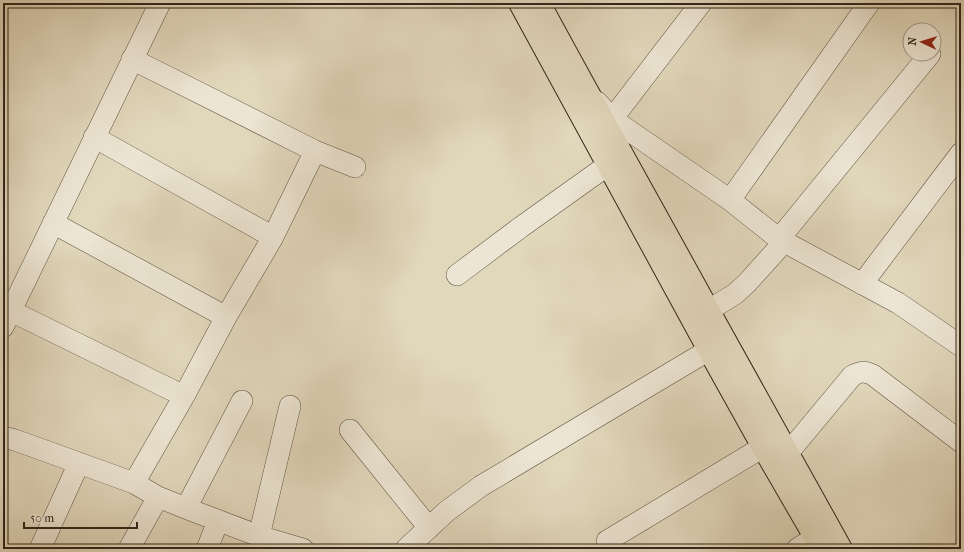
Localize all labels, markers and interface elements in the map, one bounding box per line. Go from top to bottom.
north arrow [902,22,942,62]
text: N [906,36,919,46]
scale bar [24,504,137,530]
text: 50 m [30,511,54,525]

